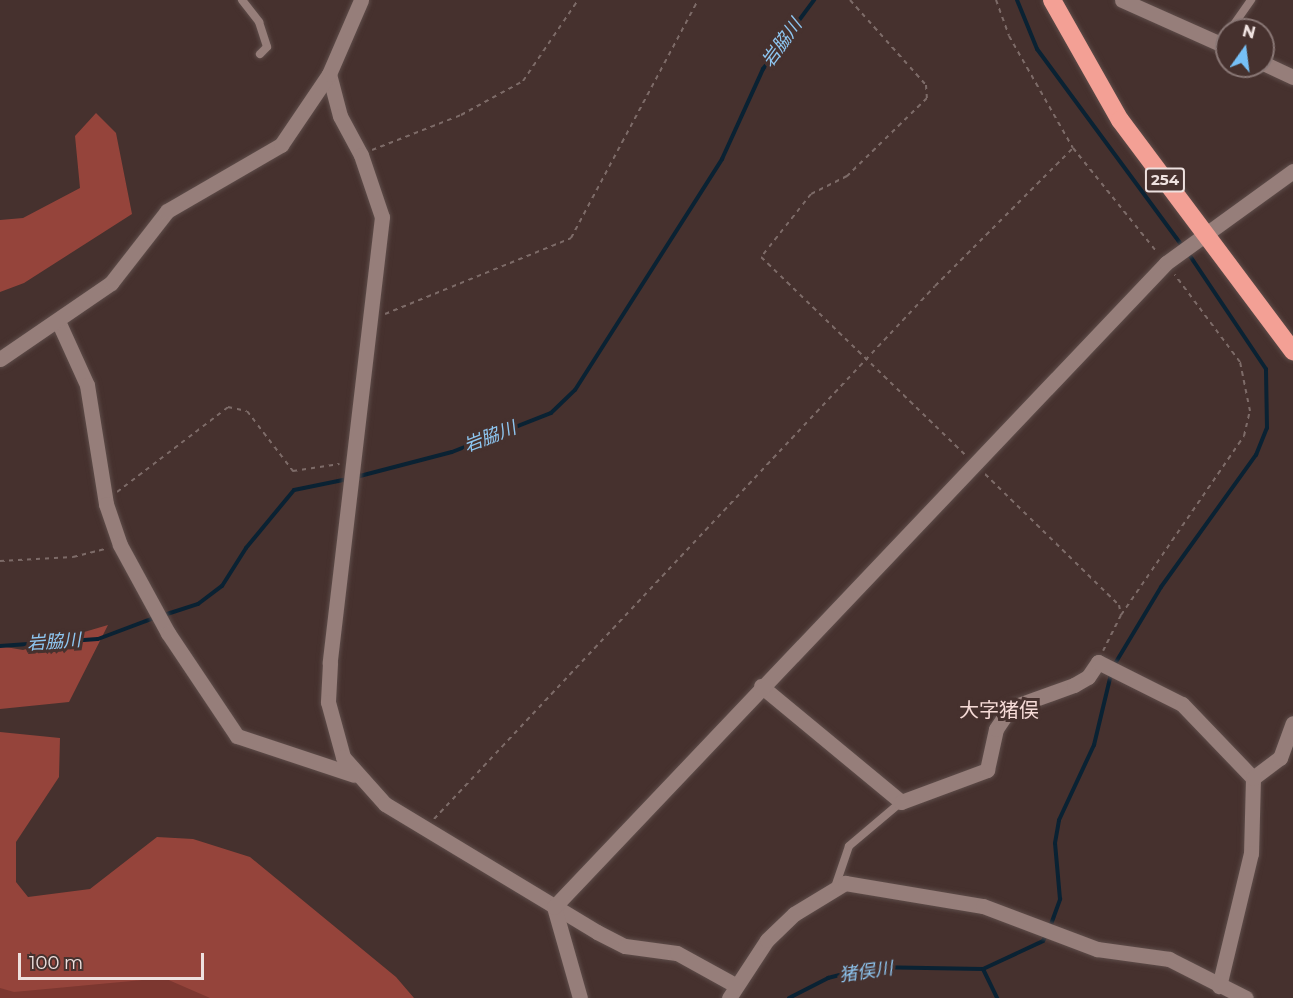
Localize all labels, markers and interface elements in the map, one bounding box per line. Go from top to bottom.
water label: 岩脇川 [757,15,807,71]
north arrow [1215,18,1275,78]
text: N [1240,21,1258,43]
road number: 254 [1144,168,1186,192]
water label: 岩脇川 [461,417,519,457]
water label: 岩脇川 [26,629,82,655]
district label: 大字猪俣 [959,698,1039,722]
scale bar [21,941,207,979]
text: 100 m [29,952,83,974]
water label: 猪俣川 [838,958,894,986]

